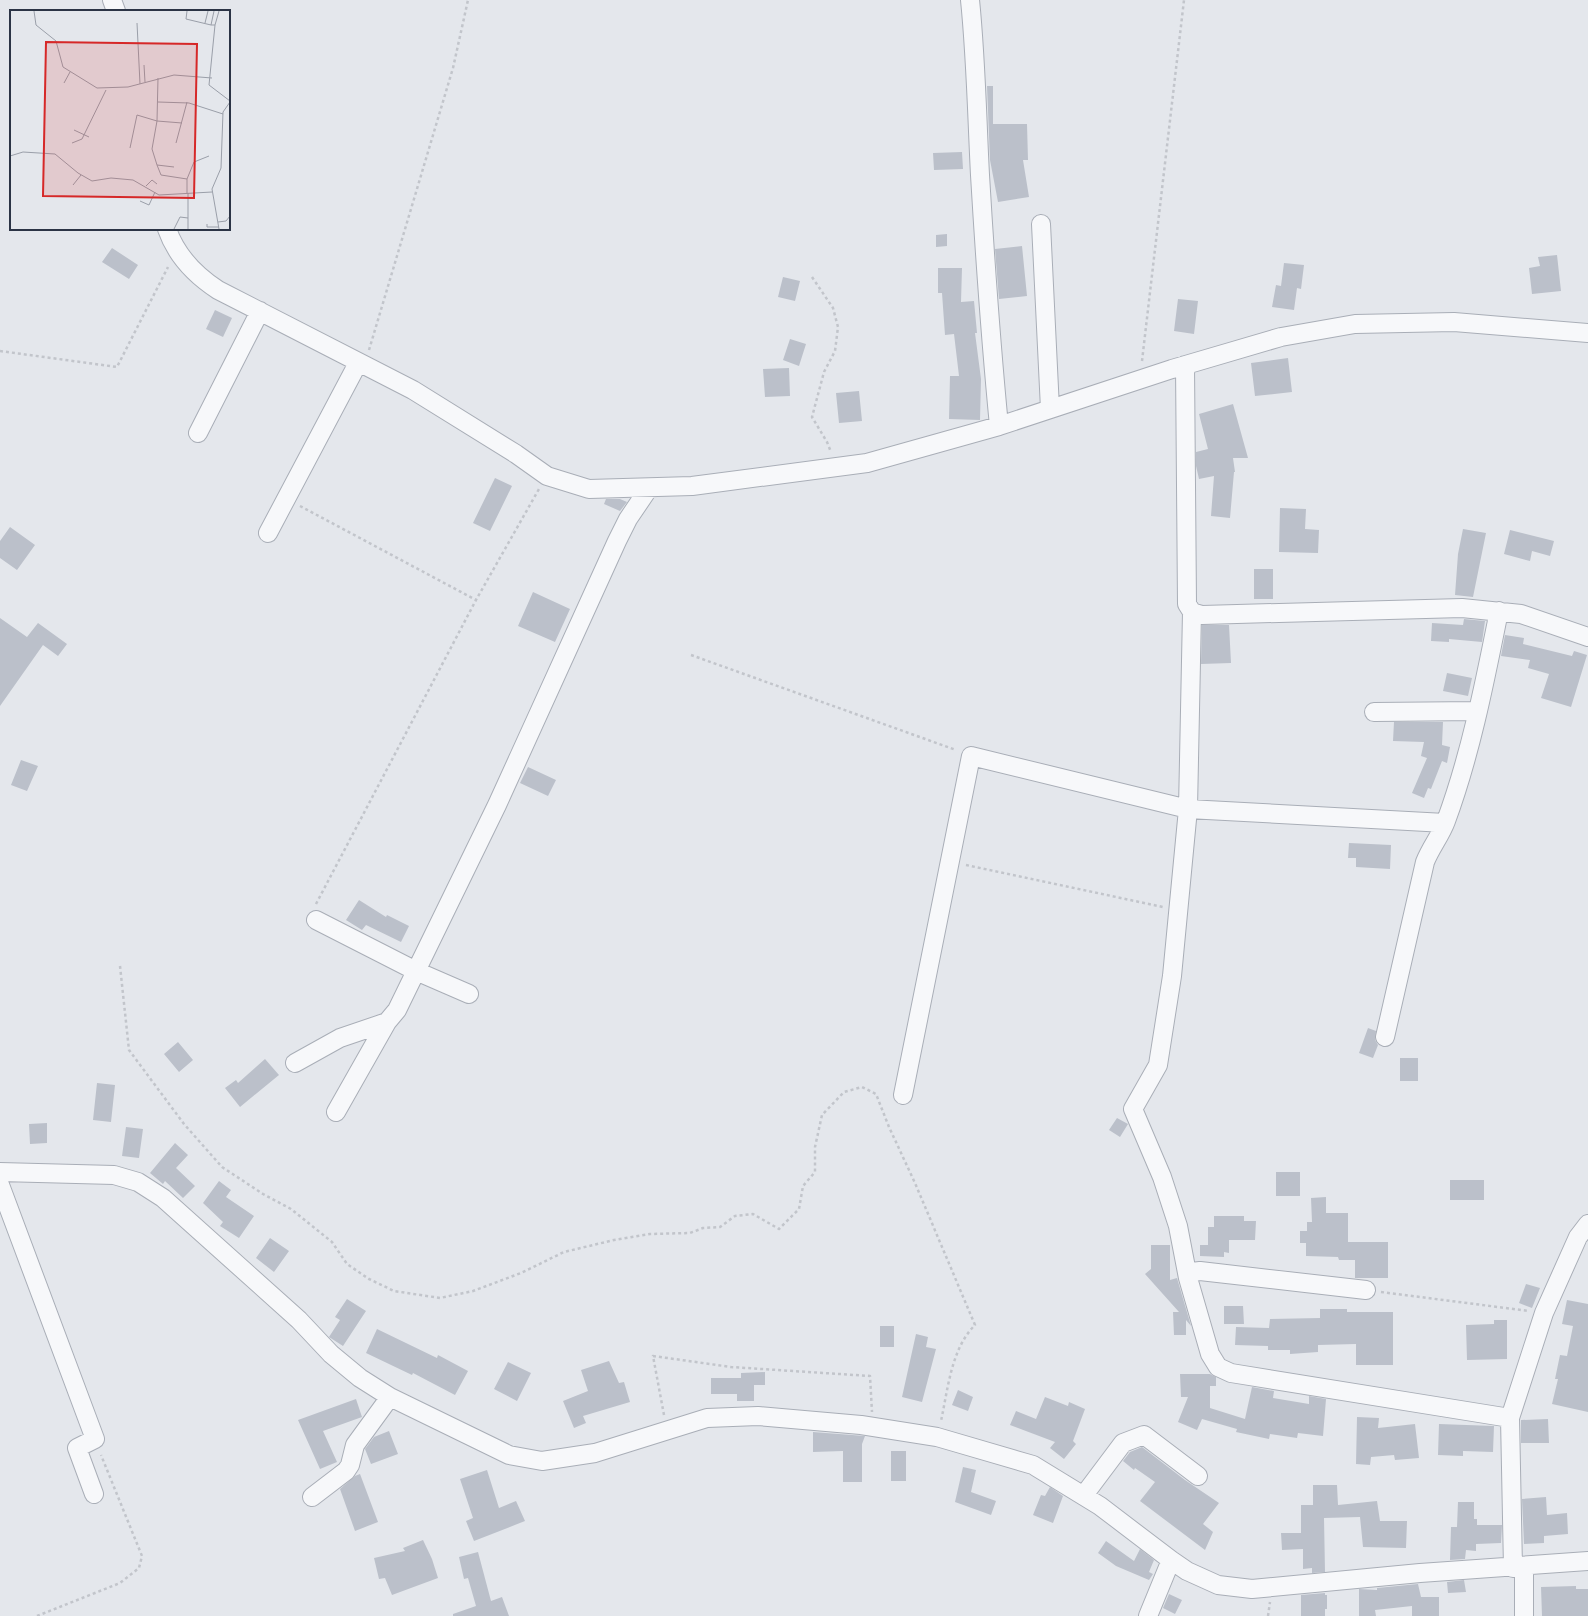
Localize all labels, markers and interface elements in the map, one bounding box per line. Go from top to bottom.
inset map [10,10,230,230]

